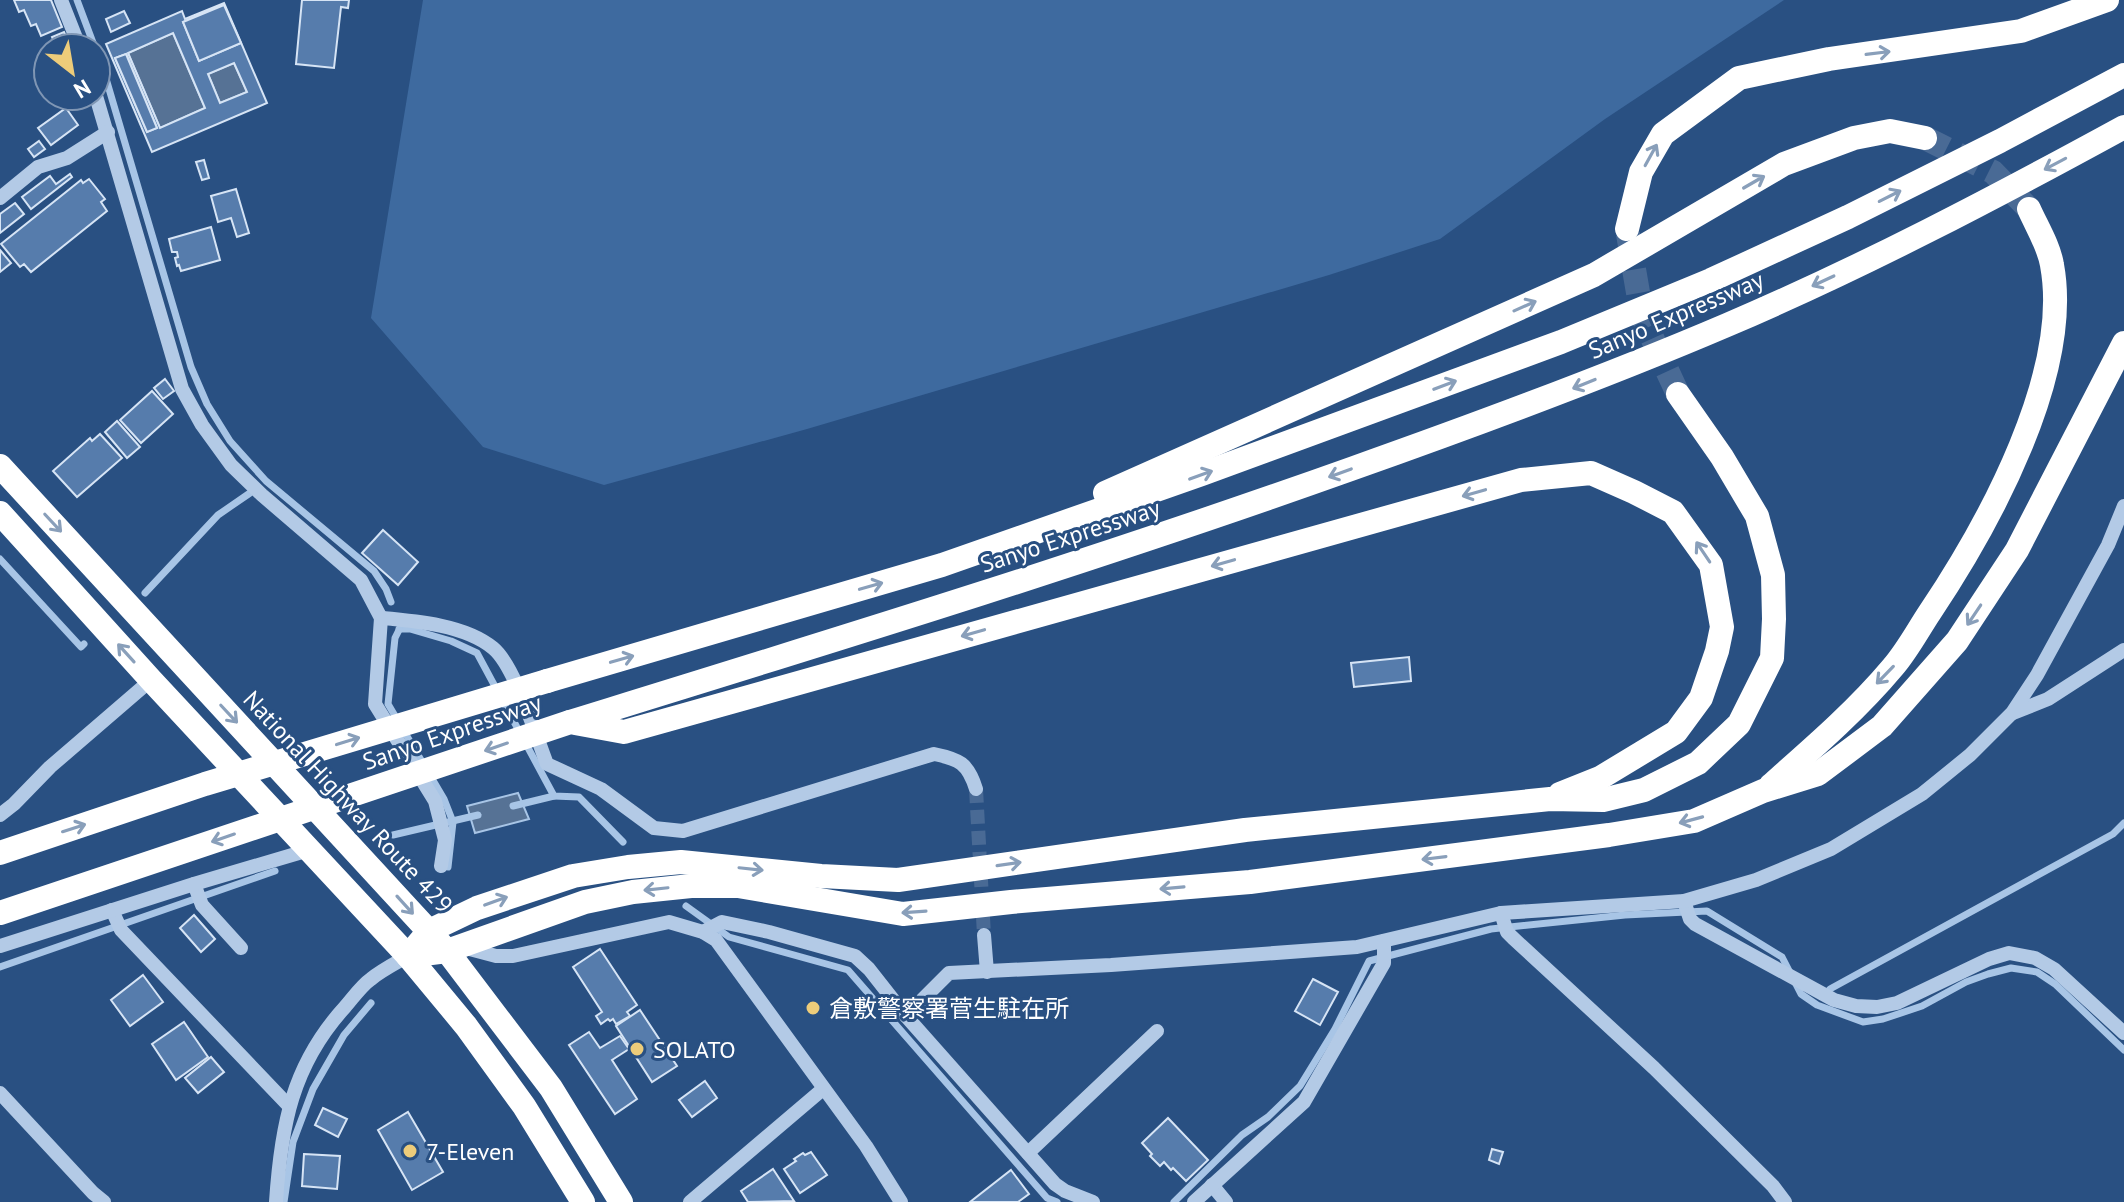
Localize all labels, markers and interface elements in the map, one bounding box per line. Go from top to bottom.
north arrow [32,32,112,112]
one-way arrow [1865,45,1890,60]
text: N [69,73,96,105]
one-way arrow [1643,144,1659,167]
one-way arrow [2044,157,2068,173]
one-way arrow [1741,174,1765,189]
one-way arrow [1878,188,1902,203]
street label: Sanyo Expressway [1584,264,1768,366]
one-way arrow [1811,274,1835,289]
one-way arrow [1513,298,1537,313]
one-way arrow [1432,377,1457,392]
one-way arrow [1572,378,1597,392]
one-way arrow [1188,466,1213,481]
one-way arrow [1328,467,1353,482]
one-way arrow [1461,486,1487,501]
street label: Sanyo Expressway [976,492,1164,580]
one-way arrow [43,513,62,533]
one-way arrow [1694,542,1711,564]
one-way arrow [1211,556,1237,571]
one-way arrow [858,578,884,593]
one-way arrow [1966,603,1982,626]
one-way arrow [961,627,987,642]
one-way arrow [117,643,135,663]
one-way arrow [608,651,634,666]
one-way arrow [1876,665,1895,685]
street label: National Highway Route 429 [237,684,459,920]
street label: Sanyo Expressway [358,687,546,777]
one-way arrow [220,704,239,724]
one-way arrow [335,733,361,748]
one-way arrow [484,740,509,755]
one-way arrow [1678,814,1704,829]
one-way arrow [61,819,86,834]
one-way arrow [211,832,236,847]
one-way arrow [1421,850,1448,865]
one-way arrow [996,856,1021,871]
one-way arrow [737,861,764,876]
one-way arrow [1159,881,1186,896]
one-way arrow [643,882,670,897]
one-way arrow [483,893,508,908]
one-way arrow [396,895,414,915]
one-way arrow [901,905,927,920]
place label: 倉敷警察署菅生駐在所 [829,993,1069,1024]
marker: 倉敷警察署菅生駐在所 [804,999,822,1017]
place label: SOLATO [653,1034,736,1065]
marker: SOLATO [628,1040,646,1058]
place label: 7-Eleven [426,1136,514,1167]
marker: 7-Eleven [401,1142,419,1160]

